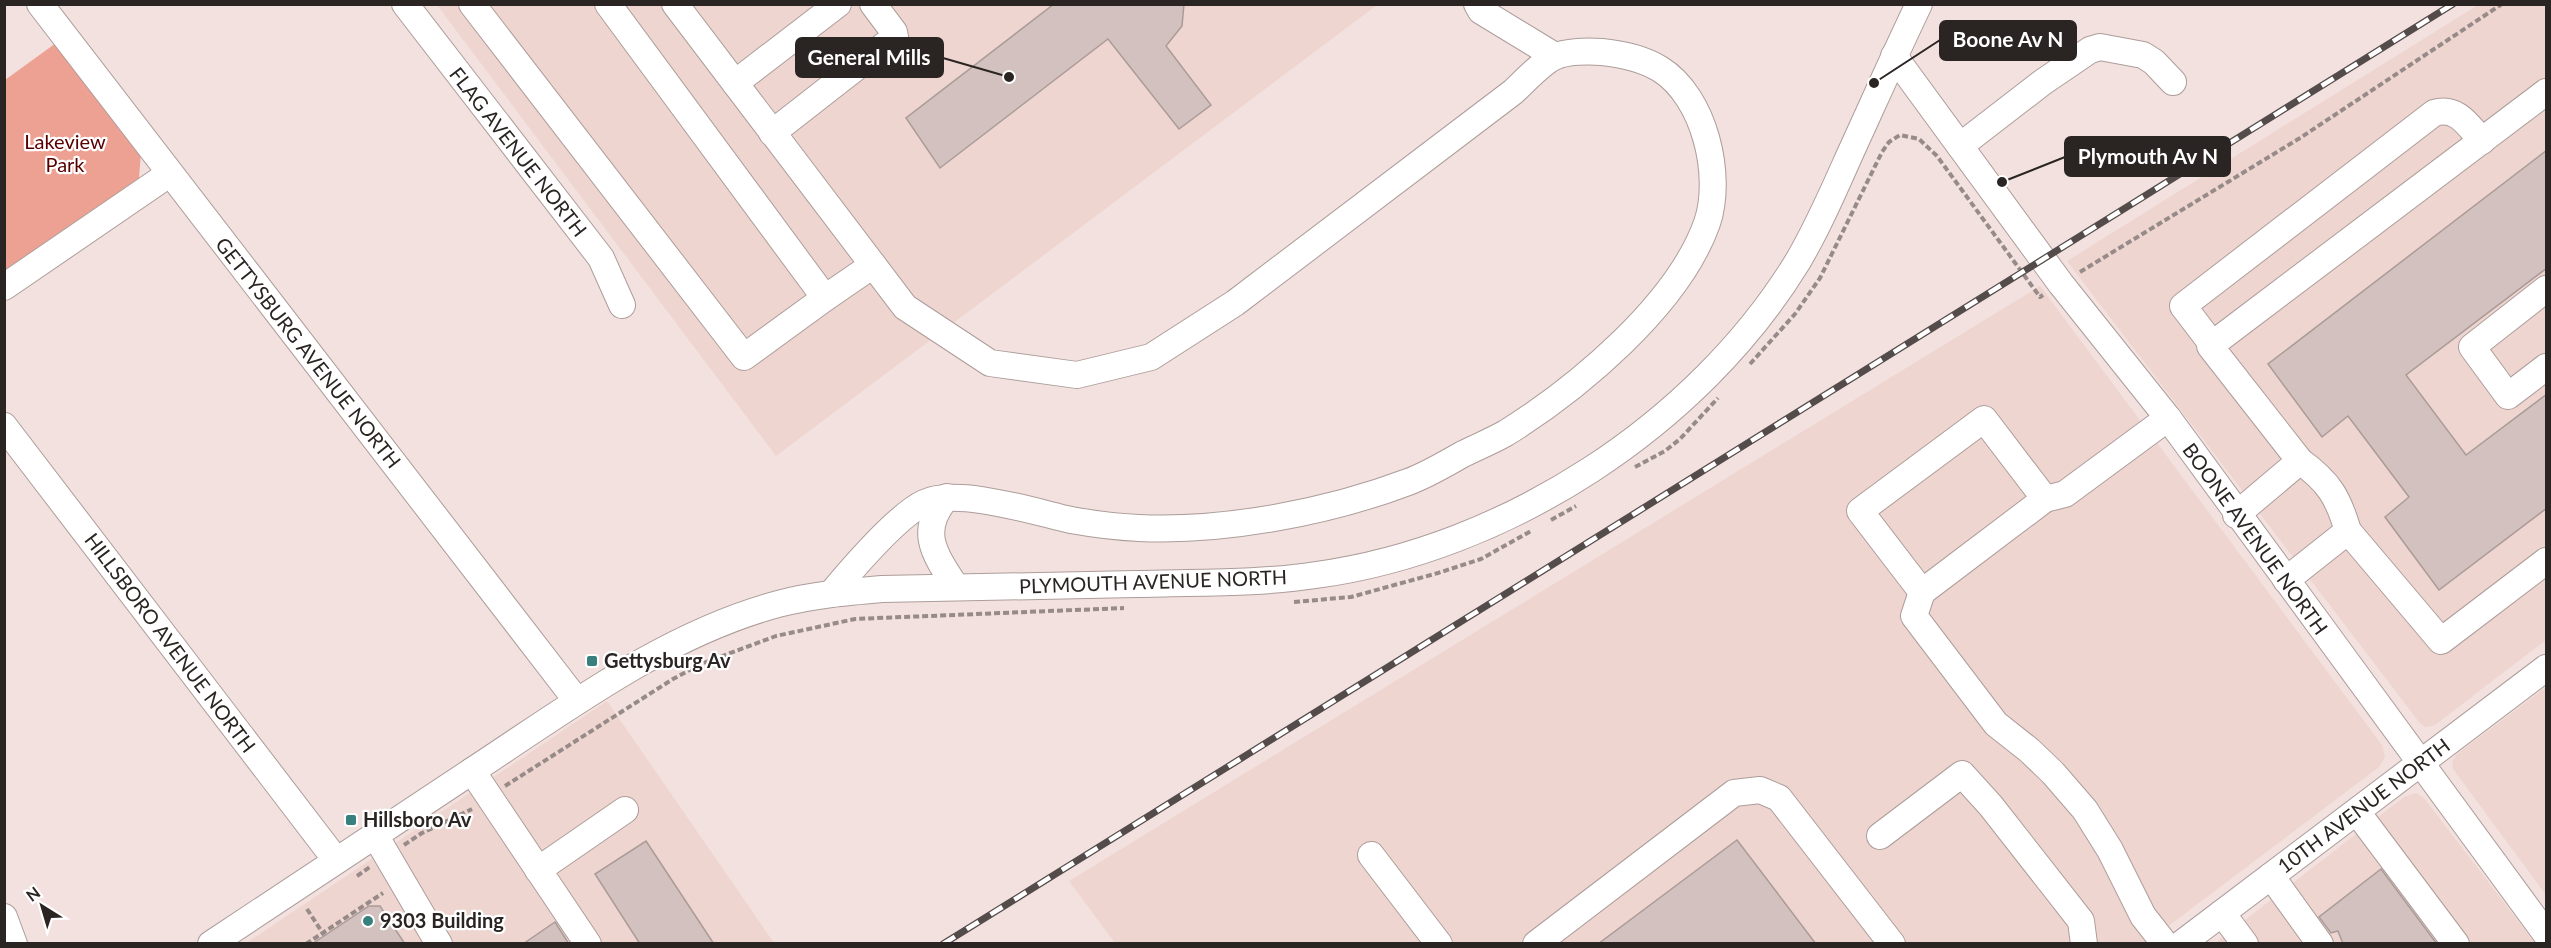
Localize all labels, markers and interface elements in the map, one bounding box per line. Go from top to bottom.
callout: Boone Av N [1940,21,2076,60]
text: Boone Av N [1953,26,2063,51]
callout: General Mills [796,38,943,77]
text: General Mills [808,44,930,69]
street label: FLAG AVENUE NORTH [445,62,592,241]
park label: Lakeview Park [24,129,106,176]
callout: Plymouth Av N [2065,137,2230,176]
text: Plymouth Av N [2078,143,2218,168]
street label: GETTYSBURG AVENUE NORTH [211,232,406,473]
street label: BOONE AVENUE NORTH [2178,438,2333,639]
street label: HILLSBORO AVENUE NORTH [80,528,261,757]
street label: PLYMOUTH AVENUE NORTH [1018,564,1287,598]
place label: Gettysburg Av [604,648,731,672]
marker: Gettysburg Av [585,654,599,668]
street label: 10TH AVENUE NORTH [2273,733,2454,878]
place label: Hillsboro Av [363,807,472,831]
marker: Hillsboro Av [344,813,358,827]
north arrow [12,876,72,936]
text: N [22,882,43,905]
place label: 9303 Building [380,908,504,932]
marker: 9303 Building [361,914,375,928]

